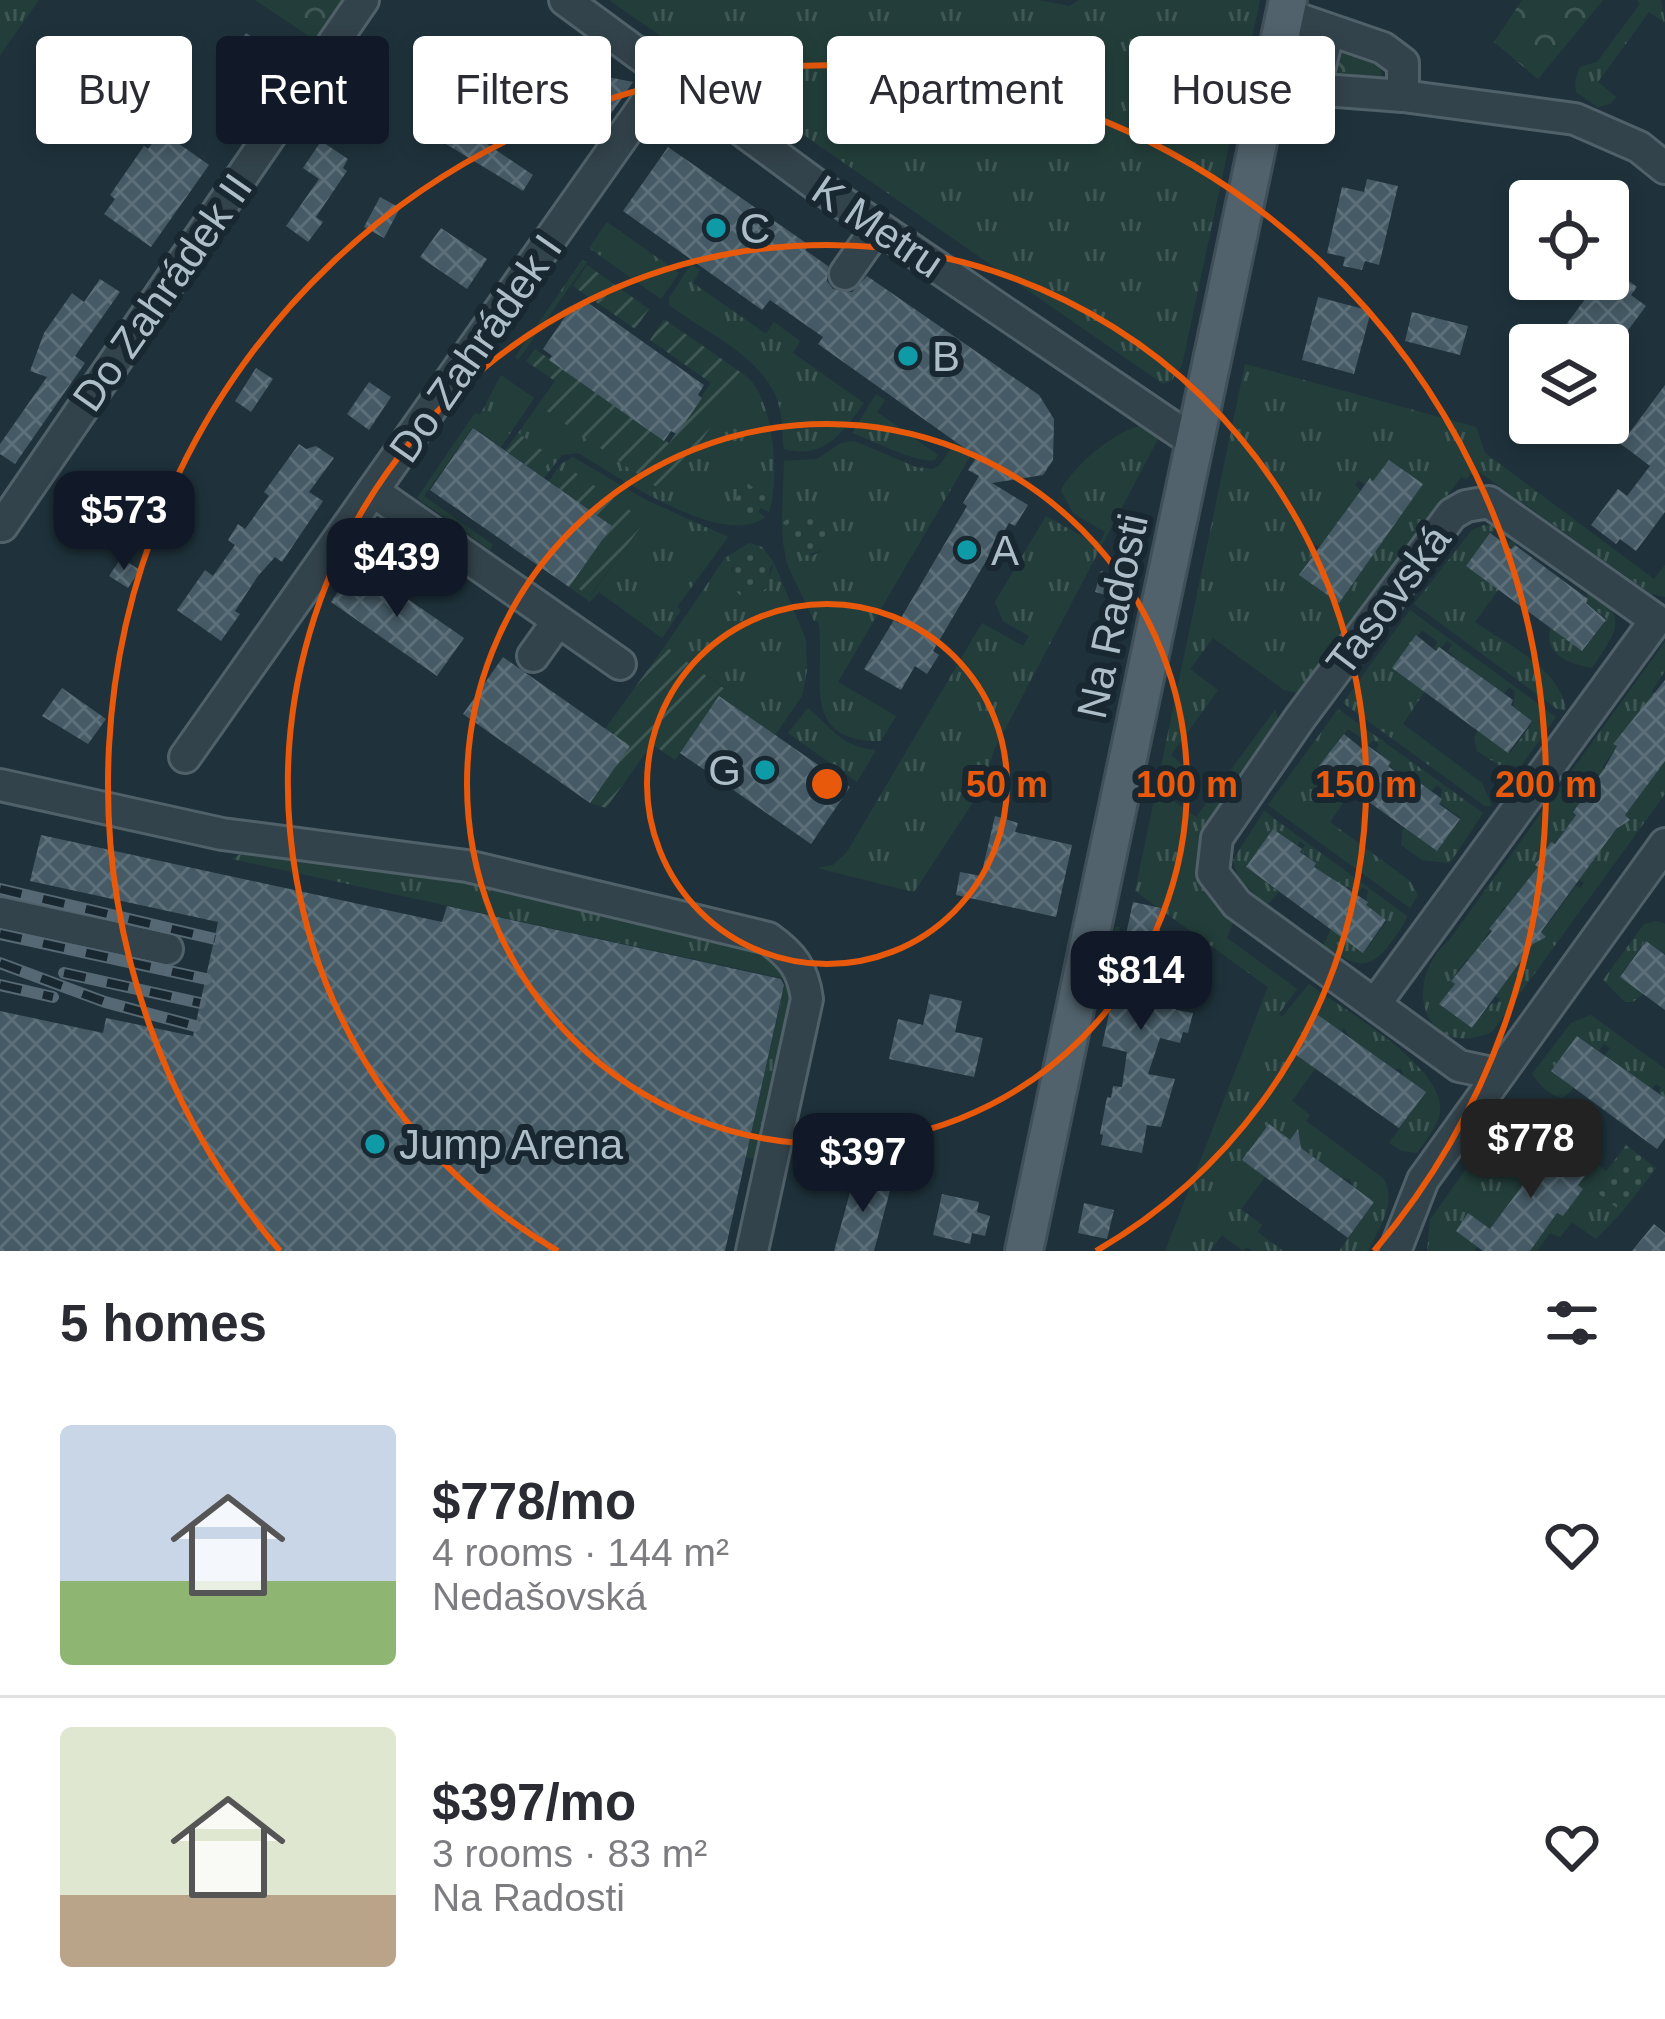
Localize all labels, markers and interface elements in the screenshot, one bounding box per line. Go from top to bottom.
chip: Buy [36,36,192,144]
chip: Rent [216,36,389,144]
chip: Filters [413,36,611,144]
chip: New [635,36,803,144]
chip: Apartment [827,36,1105,144]
chip: House [1129,36,1335,144]
street label: Do Zahrádek II [63,165,261,420]
street label: K Metru [804,166,952,287]
map controls [1509,180,1629,444]
button: locate [1509,180,1629,300]
place label: C [740,205,770,252]
marker: C [703,215,729,241]
street label: Do Zahrádek I [380,226,571,471]
button: layers [1509,324,1629,444]
place label: B [932,333,960,380]
marker: B [895,343,921,369]
pin: $573 [53,471,195,573]
text: $573 [81,488,167,531]
street label: Na Radosti [1068,510,1157,723]
street label: Tasovská [1317,516,1460,684]
pin: $439 [326,518,468,620]
place label: A [991,527,1019,574]
text: $439 [354,535,440,578]
marker: A [954,537,980,563]
place label: G [708,747,741,794]
marker: G [752,757,778,783]
centre of rings [806,763,848,805]
text: 50 m [966,764,1048,805]
text: 100 m [1136,764,1238,805]
text: 150 m [1315,764,1417,805]
text: 200 m [1495,764,1597,805]
pin: $814 [1070,931,1212,1033]
text: $814 [1098,948,1184,991]
pin: $778 [1460,1099,1602,1201]
pin: $397 [792,1113,934,1215]
text: $778 [1488,1116,1574,1159]
place label: Jump Arena [399,1121,624,1168]
text: $397 [820,1130,906,1173]
marker: Jump Arena [362,1131,388,1157]
icon: filters [1539,1290,1605,1356]
text: 5 homes [60,1295,267,1352]
icon: home [156,1473,300,1617]
text: $778/mo [432,1473,636,1530]
icon: heart [1539,1512,1605,1578]
text: 4 rooms · 144 m² [432,1531,729,1574]
text: Nedašovská [432,1575,647,1618]
text: $397/mo [432,1774,636,1831]
icon: home [156,1775,300,1919]
icon: heart [1539,1814,1605,1880]
text: 3 rooms · 83 m² [432,1832,707,1875]
text: Na Radosti [432,1876,625,1919]

